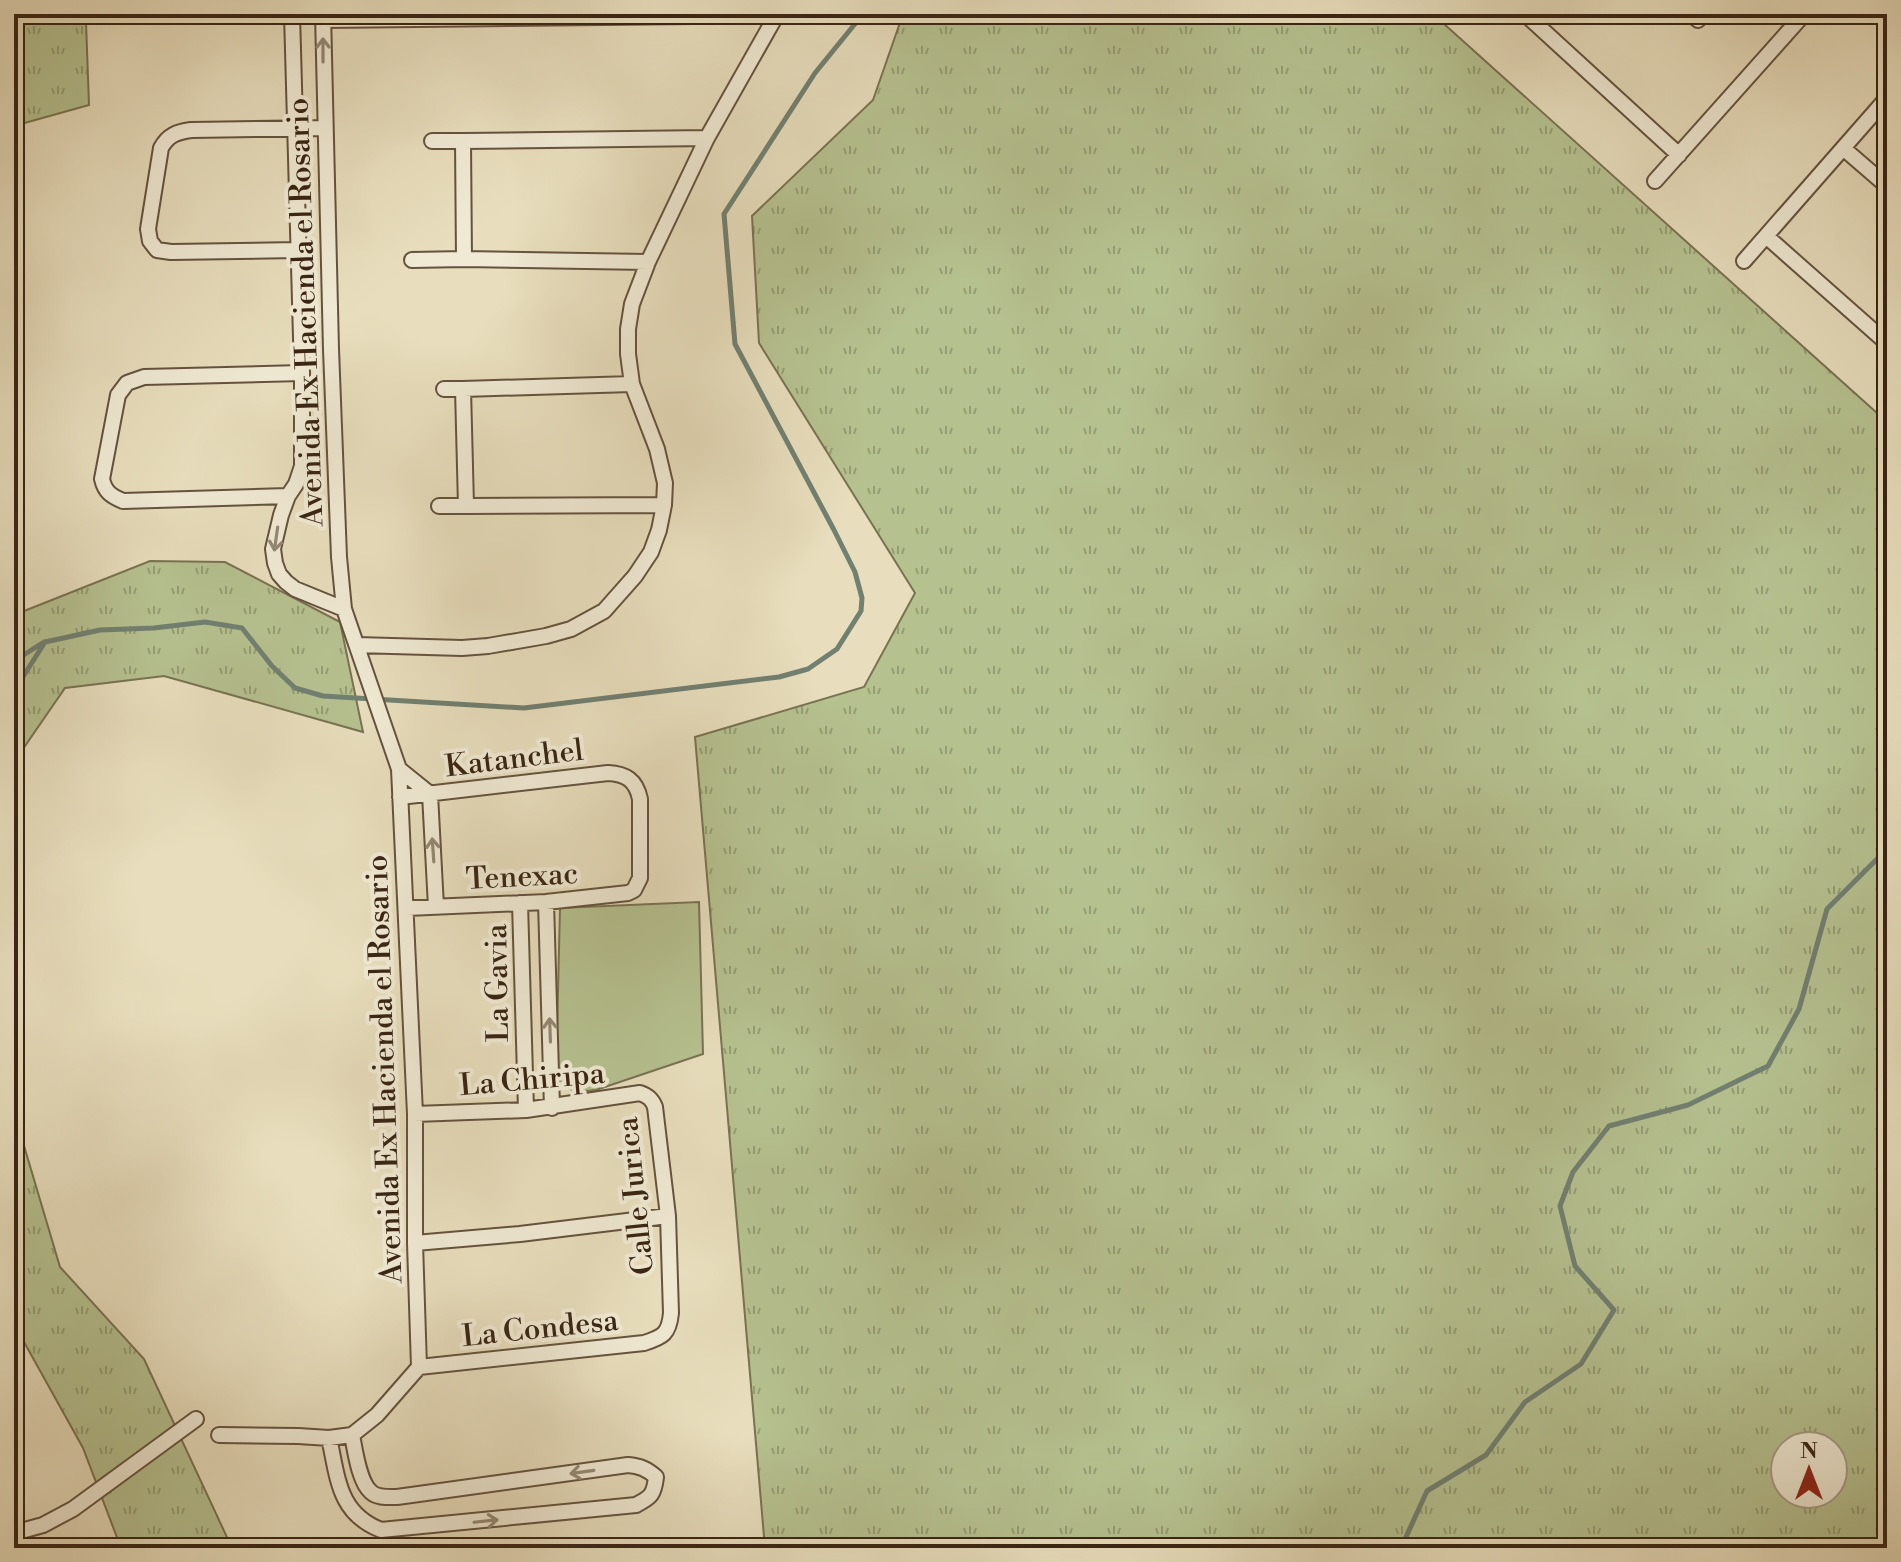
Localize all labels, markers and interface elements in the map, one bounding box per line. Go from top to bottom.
one-way arrow [315,37,331,64]
street label: Avenida Ex Hacienda el Rosario [280,97,333,528]
one-way arrow [268,526,283,551]
street label: Katanchel [443,732,586,786]
one-way arrow [425,837,440,864]
street label: Avenida Ex Hacienda el Rosario [359,854,412,1285]
street label: Tenexac [465,855,579,899]
street label: La Gavia [478,923,518,1042]
one-way arrow [542,1017,557,1044]
street label: La Chiripa [458,1055,607,1105]
street label: Calle Jurica [609,1114,663,1277]
street label: La Condesa [460,1302,621,1356]
north arrow [1769,1430,1849,1510]
text: N [1800,1438,1818,1465]
one-way arrow [569,1464,596,1479]
one-way arrow [472,1513,499,1528]

